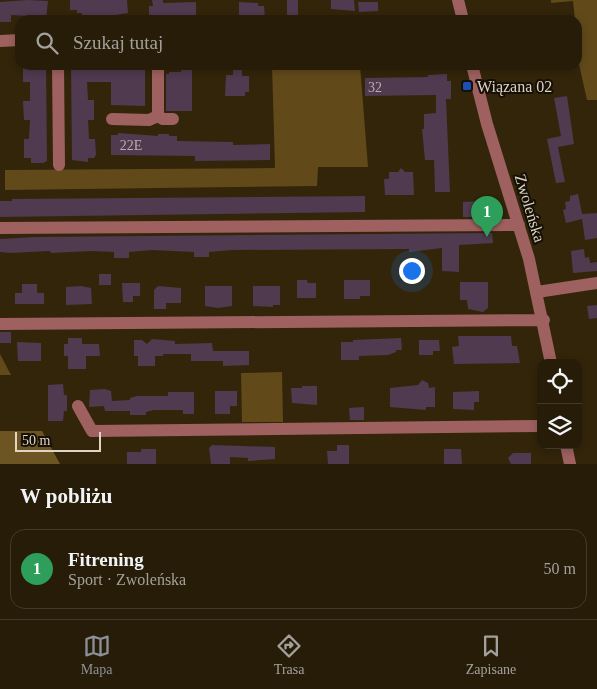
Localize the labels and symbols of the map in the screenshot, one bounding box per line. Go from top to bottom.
place label: Wiązana 02 [477,78,552,96]
house number: 32 [368,80,382,95]
marker: Wiązana 02 [461,80,473,92]
house number: 22E [120,138,142,153]
street label: Zwoleńska [512,172,548,244]
pin: 1 [471,196,503,237]
your location [399,258,425,284]
scale bar [15,429,101,452]

